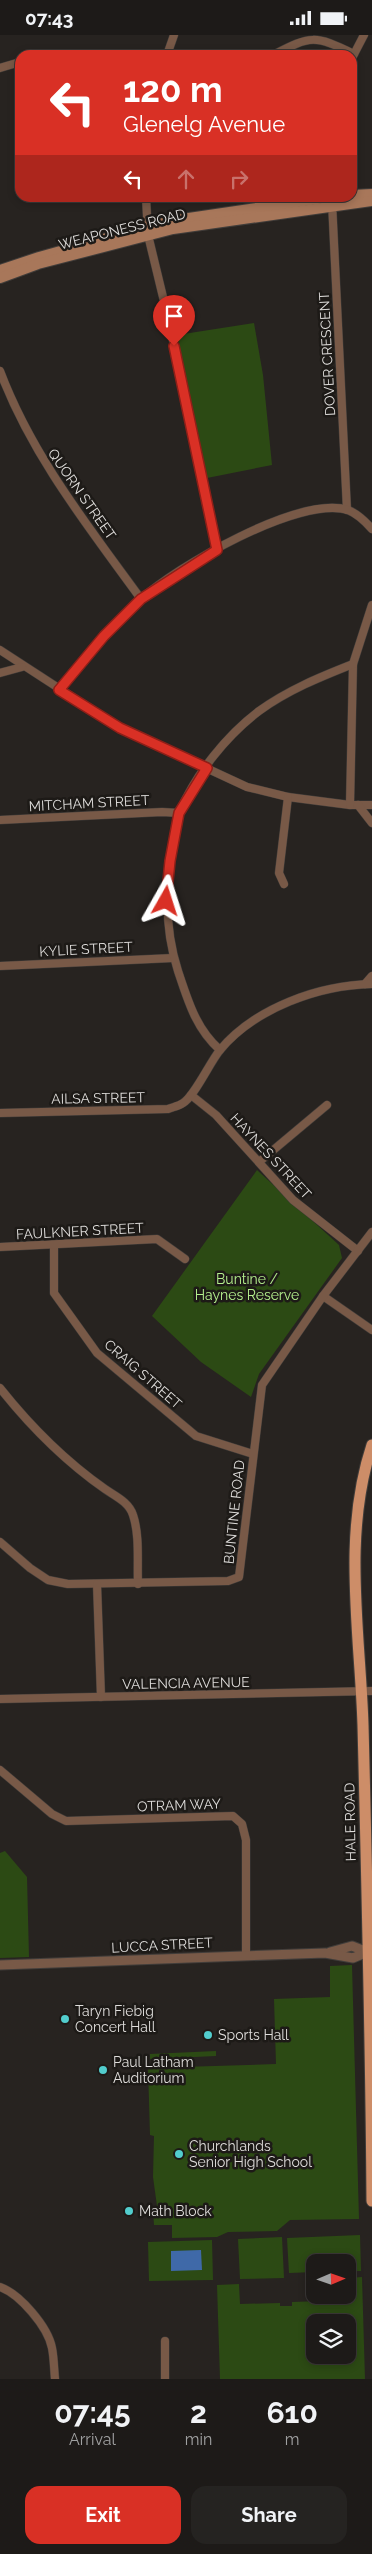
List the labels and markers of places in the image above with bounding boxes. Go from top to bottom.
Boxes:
pin [153,295,195,346]
place label: Taryn Fiebig Concert Hall [75,2003,156,2035]
marker: Taryn Fiebig Concert Hall [59,2013,71,2025]
place label: Sports Hall [218,2027,289,2043]
marker: Sports Hall [202,2029,214,2041]
place label: Paul Latham Auditorium [113,2054,194,2086]
marker: Paul Latham Auditorium [97,2064,109,2076]
place label: Churchlands Senior High School [189,2138,312,2170]
marker: Churchlands Senior High School [173,2148,185,2160]
place label: Math Block [139,2203,212,2219]
marker: Math Block [123,2205,135,2217]

